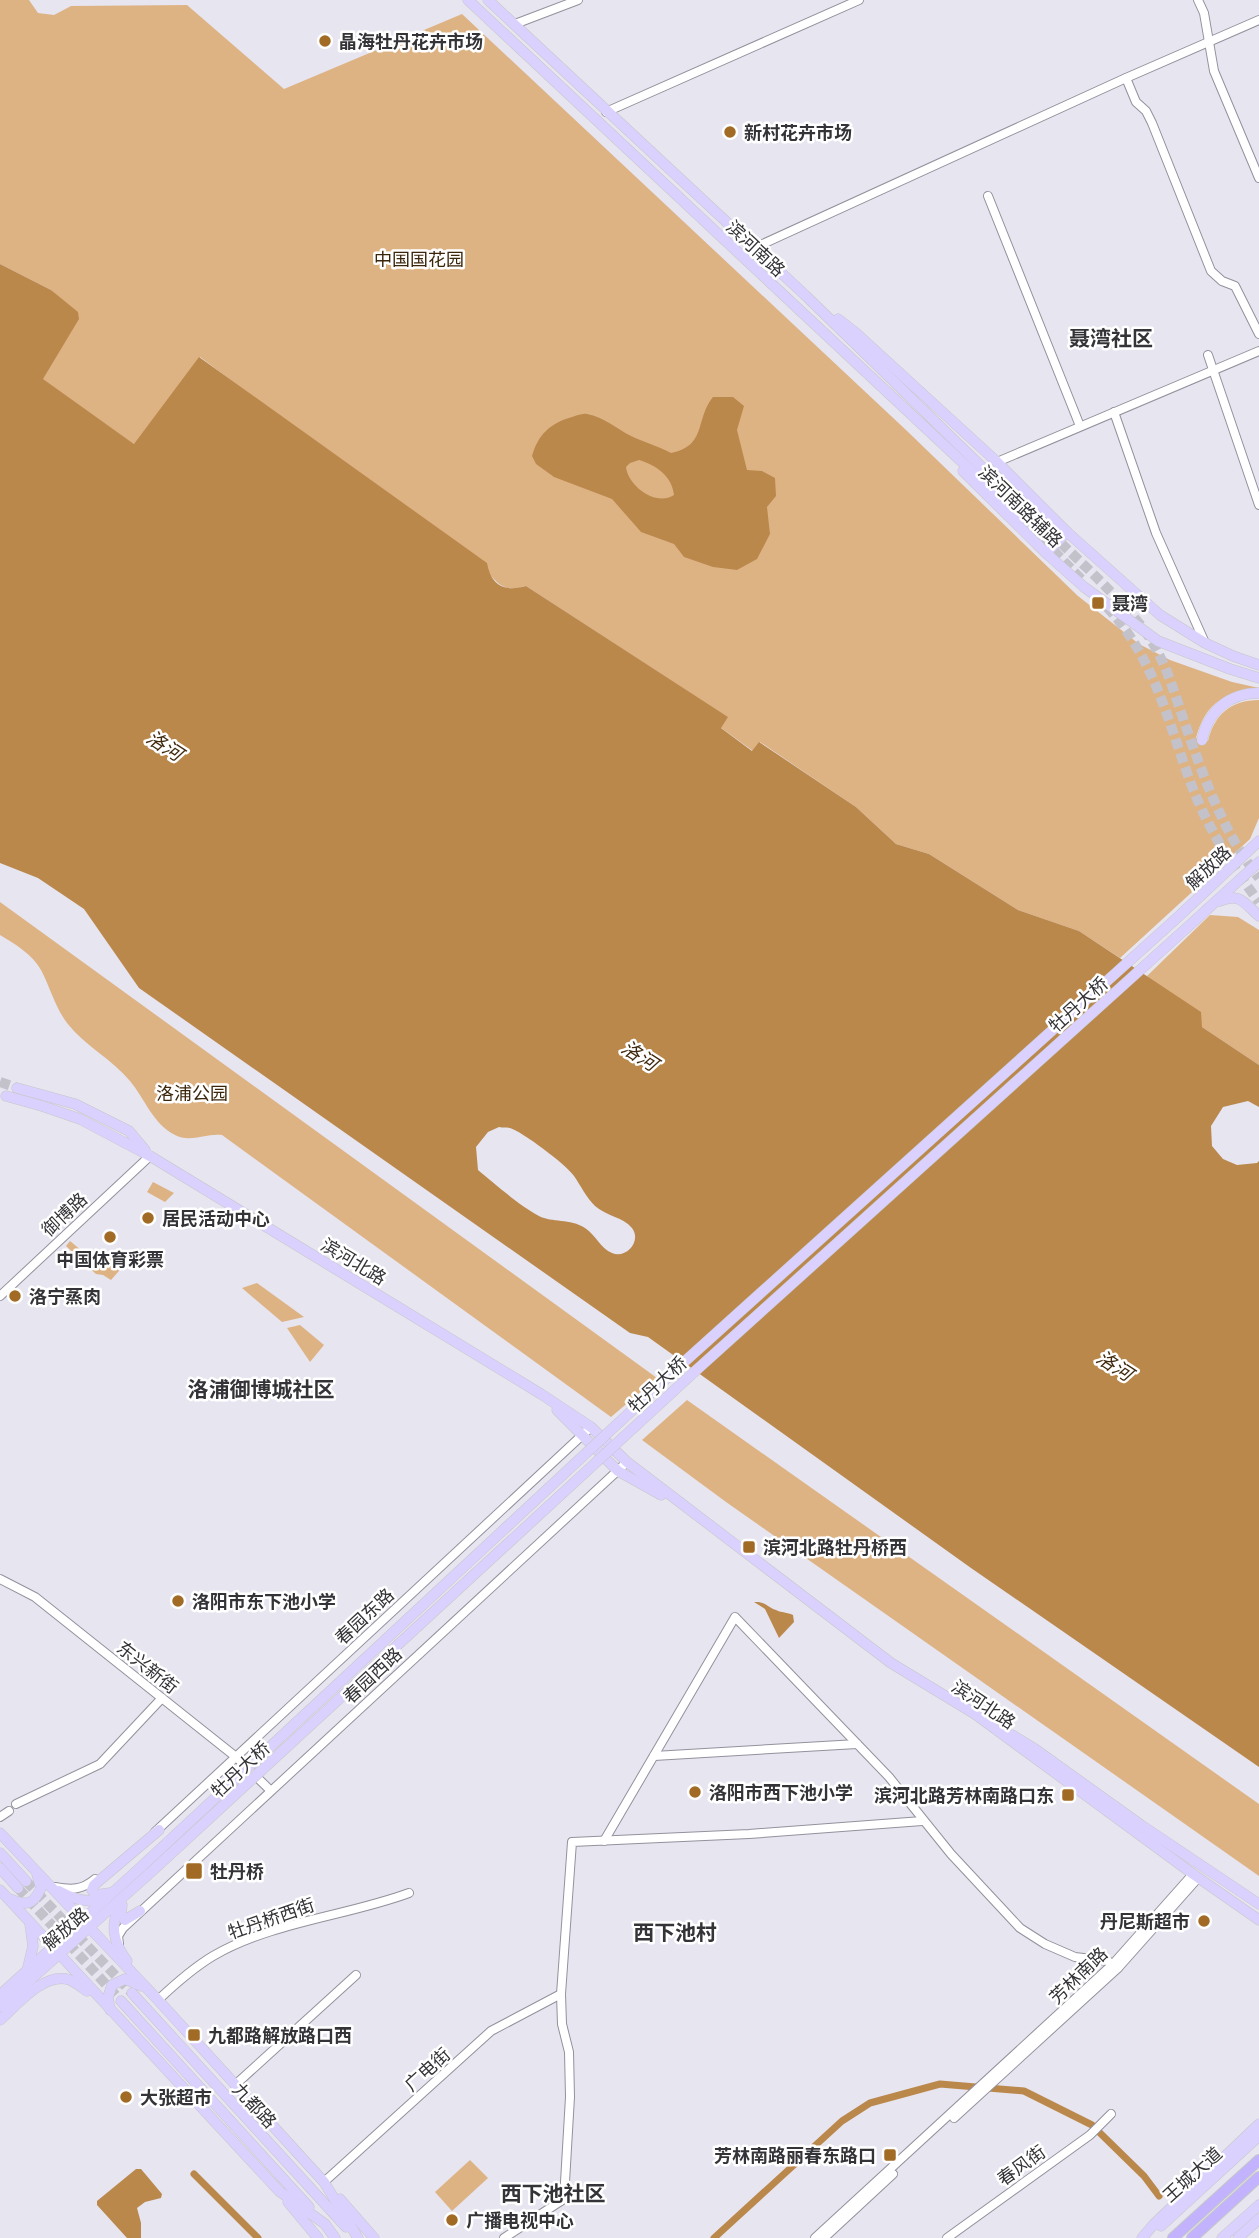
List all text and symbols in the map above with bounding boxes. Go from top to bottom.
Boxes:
place label: 晶海牡丹花卉市场 [339,30,483,52]
marker: 晶海牡丹花卉市场 [317,33,333,49]
place label: 新村花卉市场 [744,121,852,143]
marker: 新村花卉市场 [722,124,738,140]
street label: 滨河南路 [722,215,790,281]
park label: 中国国花园 [374,248,464,270]
district label: 聂湾社区 [1069,325,1153,350]
street label: 滨河南路辅路 [975,461,1067,551]
place label: 聂湾 [1112,592,1148,614]
marker: 聂湾 [1090,595,1106,611]
water label: 洛河 [143,725,191,767]
street label: 解放路 [1181,841,1235,893]
street label: 牡丹大桥 [1044,972,1112,1036]
water label: 洛河 [618,1035,666,1077]
park label: 洛浦公园 [156,1082,228,1104]
street label: 御博路 [37,1188,91,1240]
place label: 居民活动中心 [162,1207,270,1229]
marker: 居民活动中心 [140,1210,156,1226]
marker: 中国体育彩票 [102,1229,118,1245]
street label: 滨河北路 [317,1233,391,1289]
place label: 中国体育彩票 [56,1248,164,1270]
place label: 洛宁蒸肉 [29,1285,101,1307]
marker: 洛宁蒸肉 [7,1288,23,1304]
water label: 洛河 [1093,1345,1141,1387]
street label: 牡丹大桥 [623,1351,691,1417]
district label: 洛浦御博城社区 [188,1376,335,1401]
place label: 滨河北路牡丹桥西 [763,1536,907,1558]
marker: 滨河北路牡丹桥西 [741,1539,757,1555]
street label: 春园东路 [330,1583,398,1649]
place label: 洛阳市东下池小学 [192,1590,336,1612]
marker: 洛阳市东下池小学 [170,1593,186,1609]
street label: 东兴新街 [113,1636,183,1698]
street label: 春园西路 [338,1642,406,1708]
street label: 滨河北路 [948,1675,1020,1733]
street label: 牡丹大桥 [206,1736,274,1802]
place label: 洛阳市西下池小学 [709,1781,853,1803]
marker: 洛阳市西下池小学 [687,1784,703,1800]
place label: 滨河北路芳林南路口东 [874,1784,1054,1806]
marker: 滨河北路芳林南路口东 [1060,1787,1076,1803]
place label: 牡丹桥 [210,1860,264,1882]
marker: 牡丹桥 [184,1861,204,1881]
street label: 牡丹桥西街 [225,1893,317,1943]
street label: 解放路 [37,1902,93,1954]
place label: 丹尼斯超市 [1100,1910,1190,1932]
marker: 丹尼斯超市 [1196,1913,1212,1929]
district label: 西下池村 [633,1919,717,1944]
street label: 芳林南路 [1044,1942,1112,2008]
place label: 九都路解放路口西 [208,2024,352,2046]
marker: 九都路解放路口西 [186,2027,202,2043]
street label: 广电街 [400,2043,454,2095]
street label: 九都路 [229,2078,281,2132]
place label: 大张超市 [140,2086,212,2108]
marker: 大张超市 [118,2089,134,2105]
street label: 春风街 [993,2140,1049,2190]
street label: 王城大道 [1158,2142,1226,2206]
place label: 芳林南路丽春东路口 [714,2144,876,2166]
marker: 芳林南路丽春东路口 [882,2147,898,2163]
district label: 西下池社区 [501,2180,606,2205]
place label: 广播电视中心 [466,2209,574,2231]
marker: 广播电视中心 [444,2212,460,2228]

